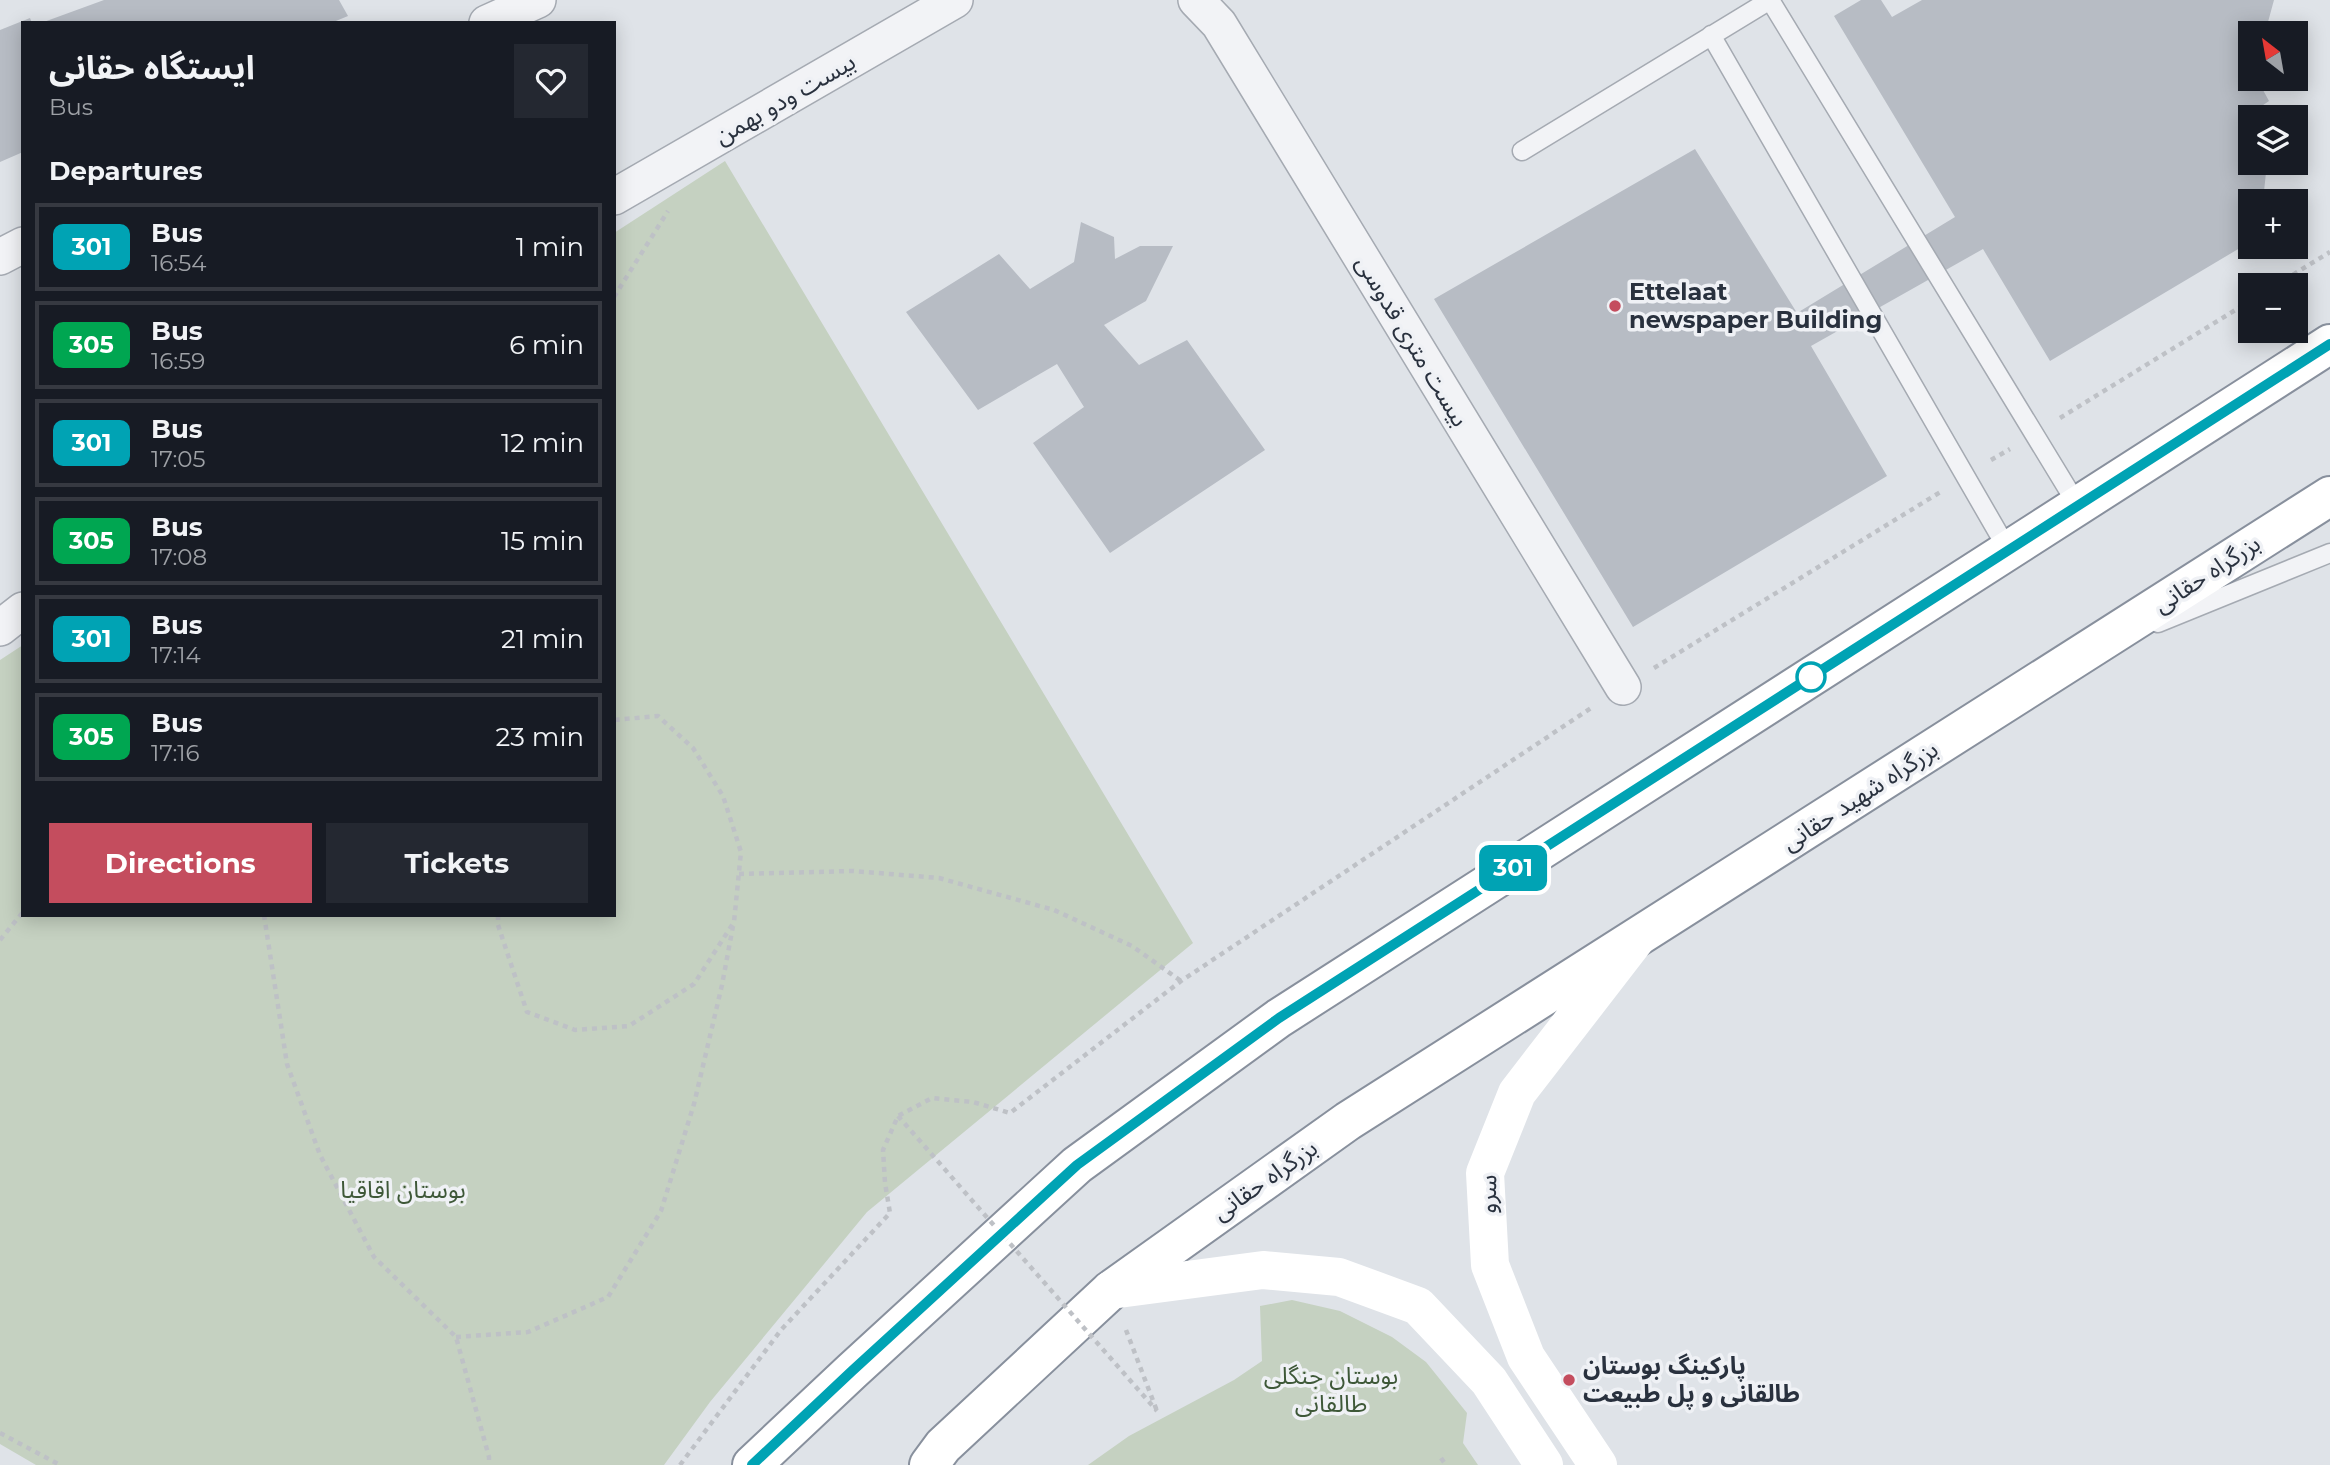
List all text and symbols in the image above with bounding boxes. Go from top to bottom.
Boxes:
north arrow [2238,21,2308,91]
map controls [2238,21,2308,343]
button: heart [514,44,588,118]
text: ایستگاه حقانی [49,47,255,87]
street label: بیست ودو بهمن [709,47,860,151]
text: Bus [49,93,93,121]
button: layers [2238,105,2308,175]
text: Departures [49,155,203,187]
button: + [2238,189,2308,259]
text: Bus [151,217,203,249]
text: 1 min [516,231,584,263]
text: 301 [72,232,111,261]
text: 16:54 [151,249,206,277]
street label: بیست متری قدوسی [1350,250,1475,432]
button: − [2238,273,2308,343]
place label: Ettelaat newspaper Building [1629,277,1882,334]
marker: Ettelaat newspaper Building [1607,298,1623,314]
text: Bus [151,315,203,347]
text: 6 min [509,329,584,361]
text: 305 [69,330,114,359]
text: 16:59 [151,347,205,375]
text: Bus [151,413,203,445]
text: 12 min [501,427,584,459]
text: 301 [72,428,111,457]
text: 17:05 [151,445,206,473]
text: Bus [151,511,203,543]
text: 15 min [501,525,584,557]
text: 305 [69,526,114,555]
street label: بزرگراه حقانی [2148,528,2266,619]
text: 17:08 [151,543,207,571]
text: Bus [151,609,203,641]
text: 21 min [501,623,584,655]
text: 301 [72,624,111,653]
text: 17:14 [151,641,201,669]
unlabelled marker [1796,662,1826,692]
text: Bus [151,707,203,739]
text: 23 min [496,721,584,753]
text: 305 [69,722,114,751]
street label: بزرگراه شهید حقانی [1776,734,1943,857]
text: 17:16 [151,739,200,767]
button: Directions [49,823,312,903]
button: Tickets [326,823,588,903]
line badge: 301 [1473,845,1553,891]
text: 301 [1493,853,1533,882]
street label: بزرگراه حقانی [1207,1133,1323,1226]
street label: سرو [1473,1174,1502,1214]
park label: بوستان اقاقیا [340,1175,466,1204]
place label: پارکینگ بوستان طالقانی و پل طبیعت [1583,1351,1800,1410]
park label: بوستان جنگلی طالقانی [1264,1361,1398,1418]
marker: پارکینگ بوستان طالقانی و پل طبیعت [1561,1372,1577,1388]

